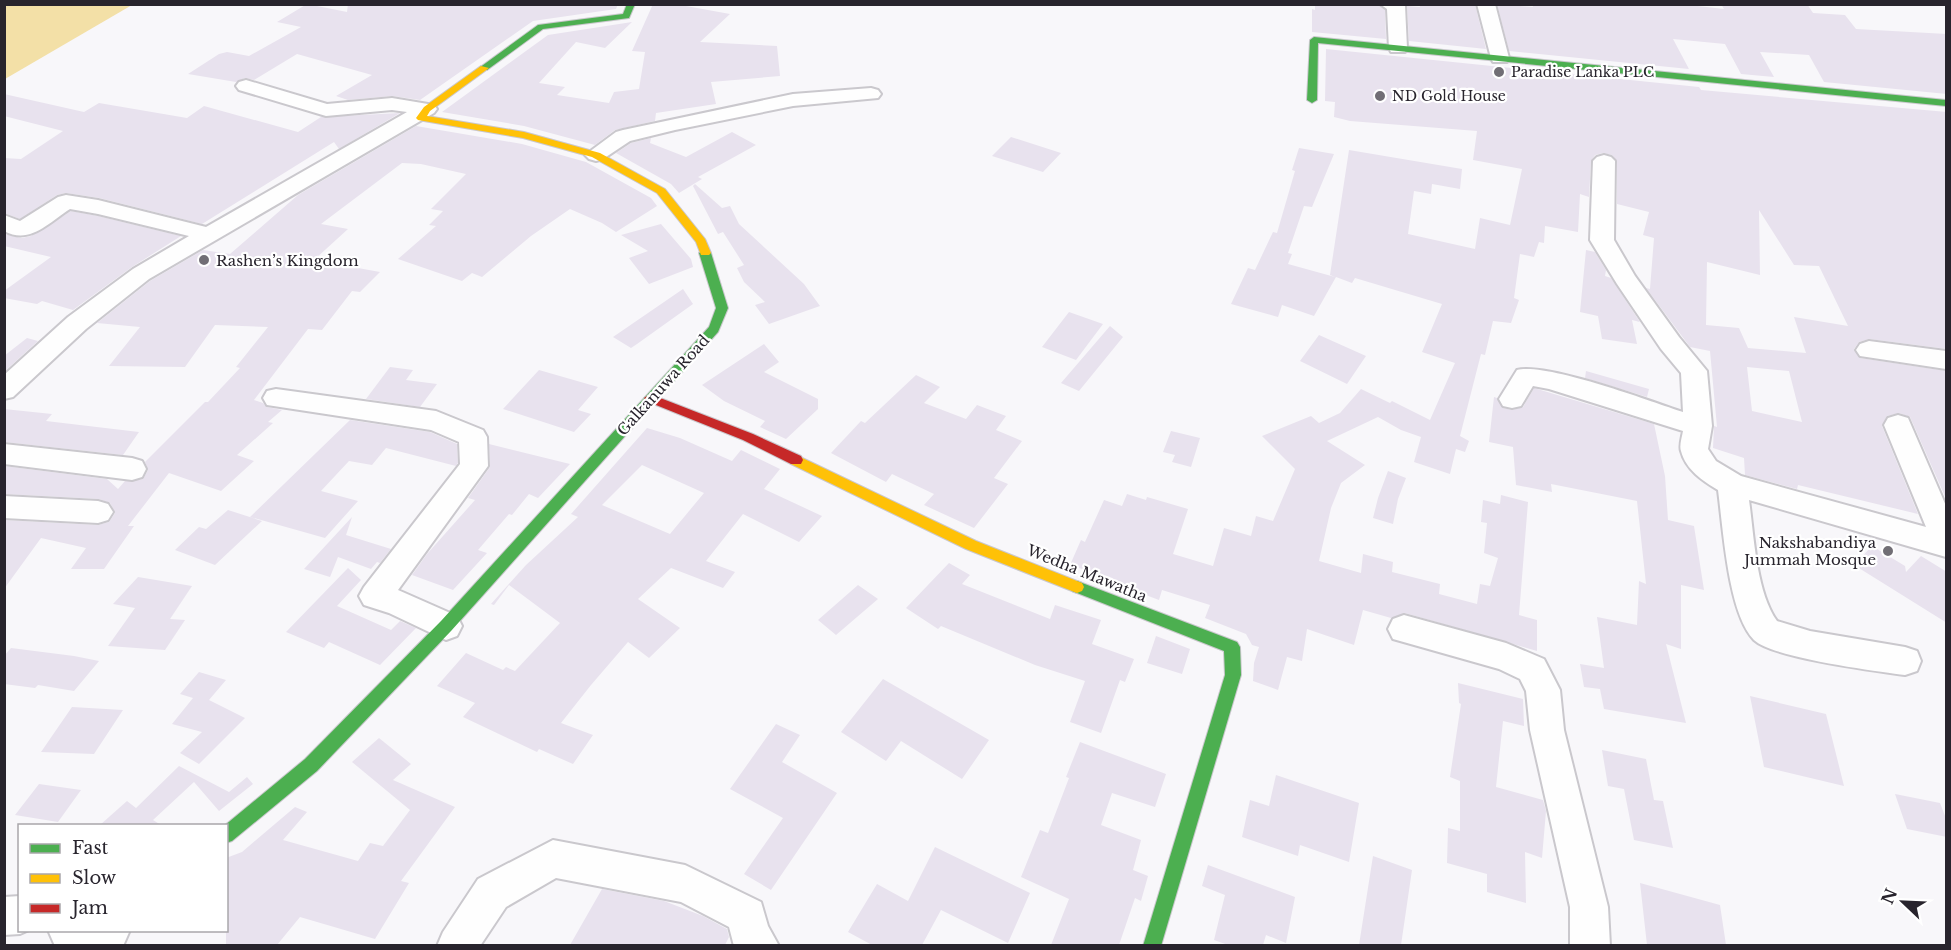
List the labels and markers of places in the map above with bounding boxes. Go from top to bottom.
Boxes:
place label: Paradise Lanka PLC [1511,63,1654,81]
marker: Paradise Lanka PLC [1492,65,1506,79]
place label: ND Gold House [1392,87,1506,105]
marker: ND Gold House [1373,89,1387,103]
place label: Rashen’s Kingdom [216,251,359,270]
marker: Rashen’s Kingdom [197,253,211,267]
place label: Nakshabandiya Jummah Mosque [1742,533,1877,569]
marker: Nakshabandiya Jummah Mosque [1881,544,1895,558]

